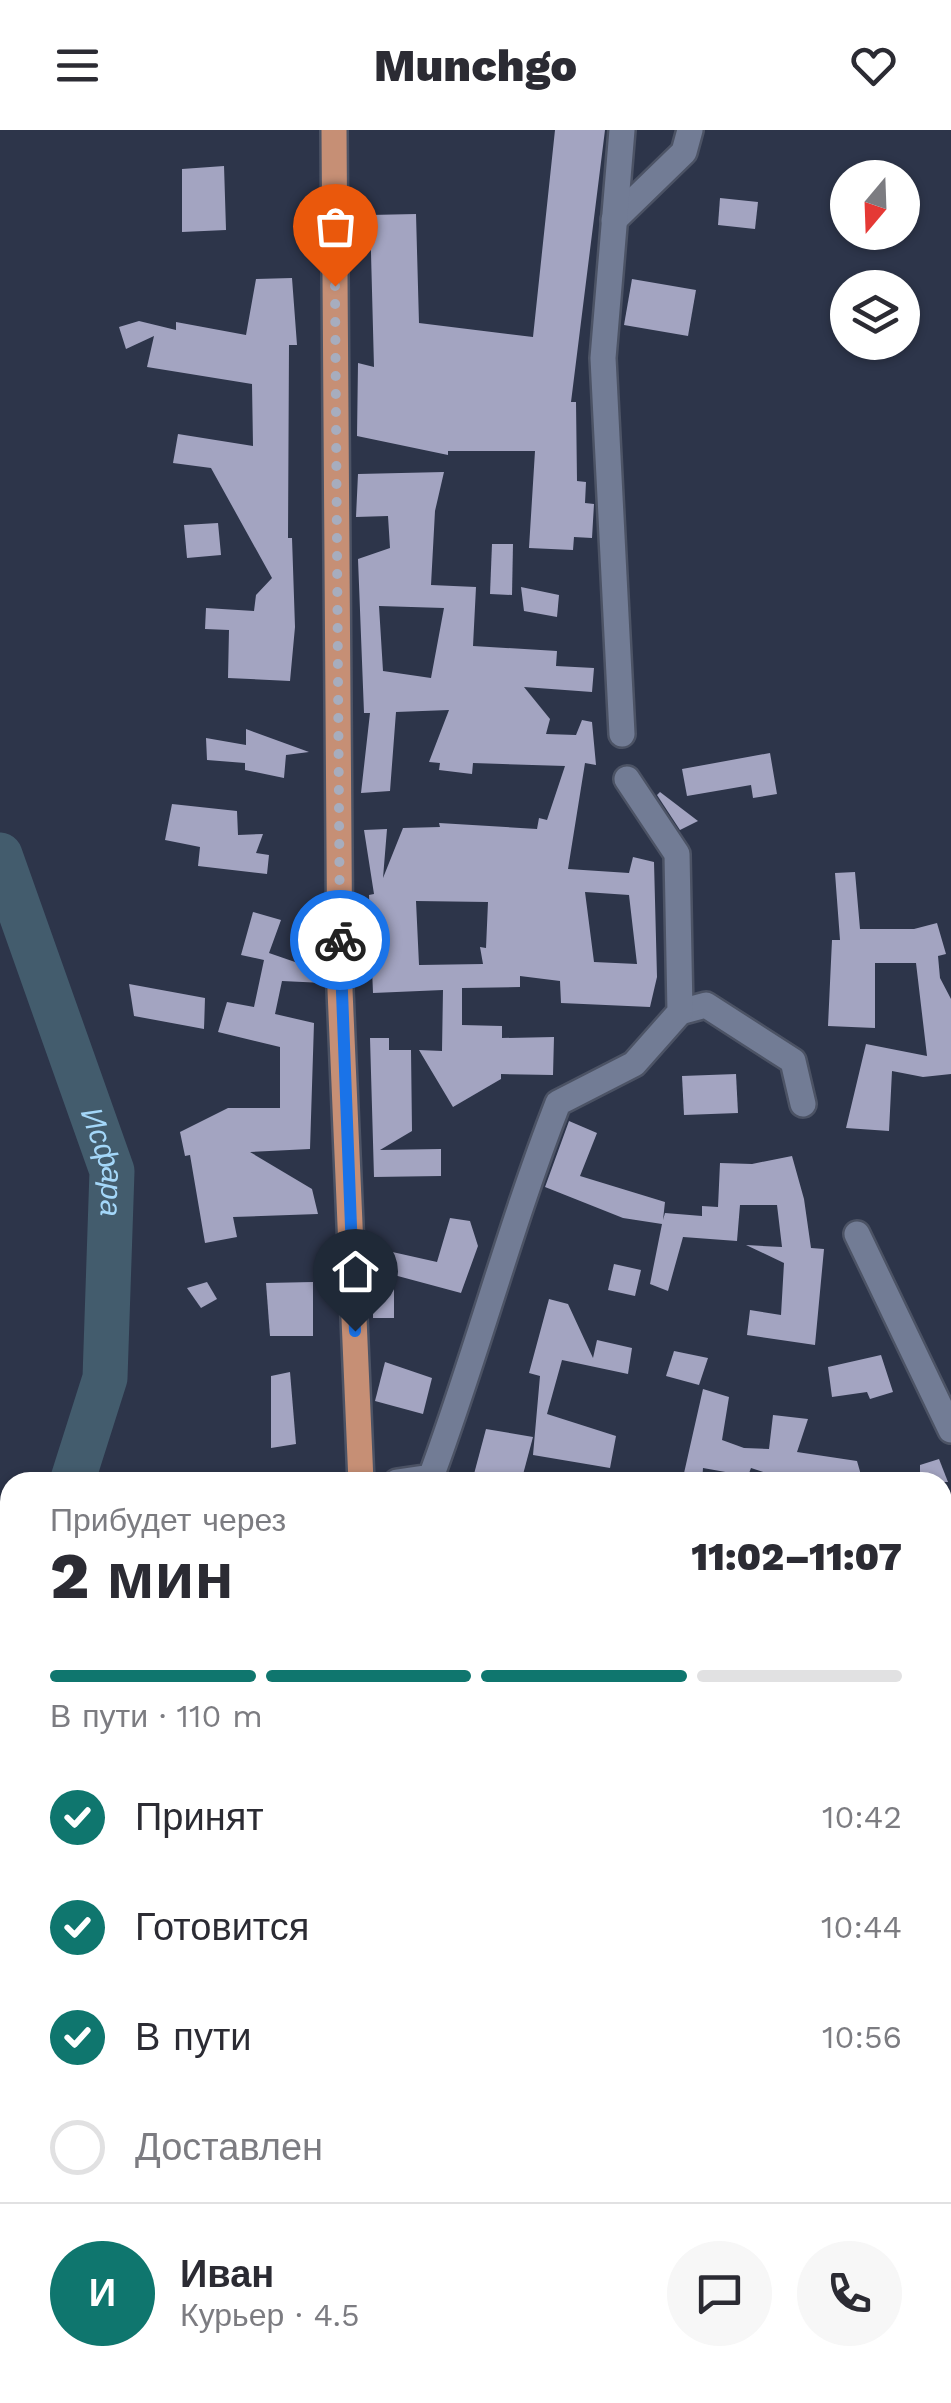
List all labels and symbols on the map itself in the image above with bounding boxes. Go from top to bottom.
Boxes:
north arrow [830,160,920,250]
pin [293,184,378,287]
courier [290,890,390,990]
water label: Исфара [74,1103,130,1217]
pin [313,1229,398,1332]

